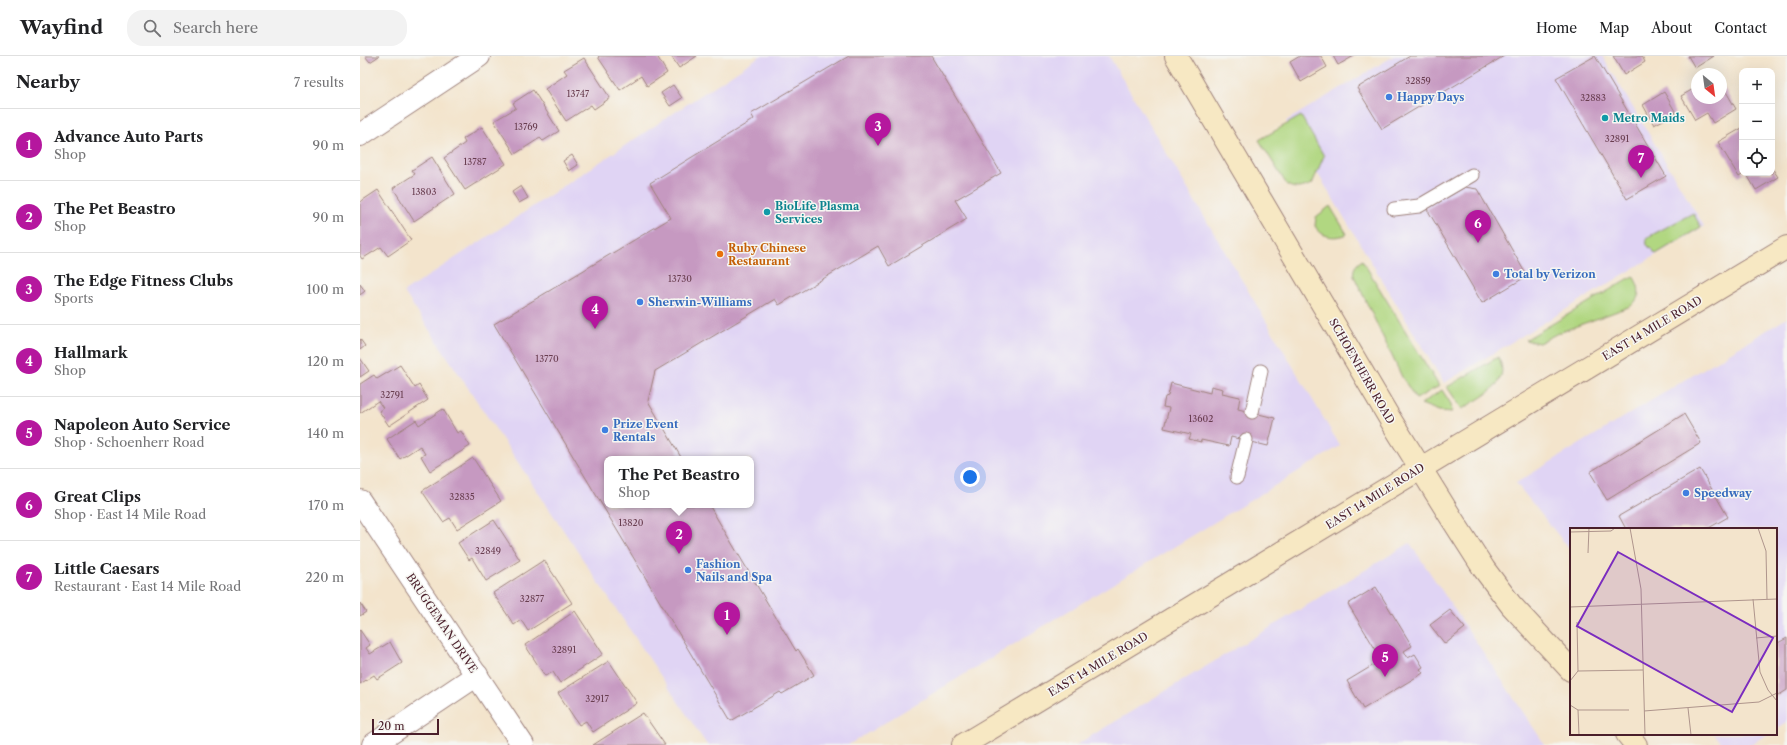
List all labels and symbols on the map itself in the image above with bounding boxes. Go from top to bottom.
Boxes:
north arrow [1691,68,1727,104]
house number: 32859 [1405,75,1431,86]
house number: 13747 [567,88,590,99]
place label: Happy Days [1397,90,1464,104]
marker: Happy Days [1384,92,1394,102]
house number: 32883 [1580,92,1606,103]
place label: Metro Maids [1613,111,1685,125]
pin: 3 [865,113,891,146]
marker: Metro Maids [1600,113,1610,123]
house number: 13769 [514,121,538,132]
house number: 32891 [1605,133,1629,144]
pin: 7 [1628,145,1654,178]
house number: 13787 [464,156,487,167]
house number: 13803 [412,186,436,197]
place label: BioLife Plasma Services [775,199,860,226]
marker: BioLife Plasma Services [762,207,772,217]
pin: 6 [1465,210,1491,243]
place label: Ruby Chinese Restaurant [728,241,806,268]
marker: Ruby Chinese Restaurant [715,249,725,259]
place label: Total by Verizon [1504,267,1596,281]
marker: Total by Verizon [1491,269,1501,279]
house number: 13730 [668,273,692,284]
street label: EAST 14 MILE ROAD [1600,293,1704,363]
place label: Sherwin-Williams [648,295,752,309]
pin: 4 [582,296,608,329]
marker: Sherwin-Williams [635,297,645,307]
street label: SCHOENHERR ROAD [1326,316,1398,426]
house number: 13770 [535,353,559,364]
house number: 32791 [380,389,404,400]
house number: 13602 [1189,413,1213,424]
place label: Prize Event Rentals [613,417,679,444]
marker: Prize Event Rentals [600,425,610,435]
street label: EAST 14 MILE ROAD [1323,460,1427,532]
your location [960,467,980,487]
place label: Speedway [1694,486,1752,500]
marker: Speedway [1681,488,1691,498]
house number: 32835 [449,491,475,502]
house number: 13820 [619,517,644,528]
pin: 2 [666,521,692,554]
inset map [1570,528,1777,735]
house number: 32849 [475,545,501,556]
place label: Fashion Nails and Spa [696,557,773,584]
marker: Fashion Nails and Spa [683,565,693,575]
street label: BRUGGEMAN DRIVE [403,571,481,676]
house number: 32877 [520,593,545,604]
pin: 1 [714,602,740,635]
street label: EAST 14 MILE ROAD [1046,629,1150,699]
house number: 32891 [552,644,576,655]
pin: 5 [1372,644,1398,677]
house number: 32917 [585,693,609,704]
scale bar [372,717,439,736]

